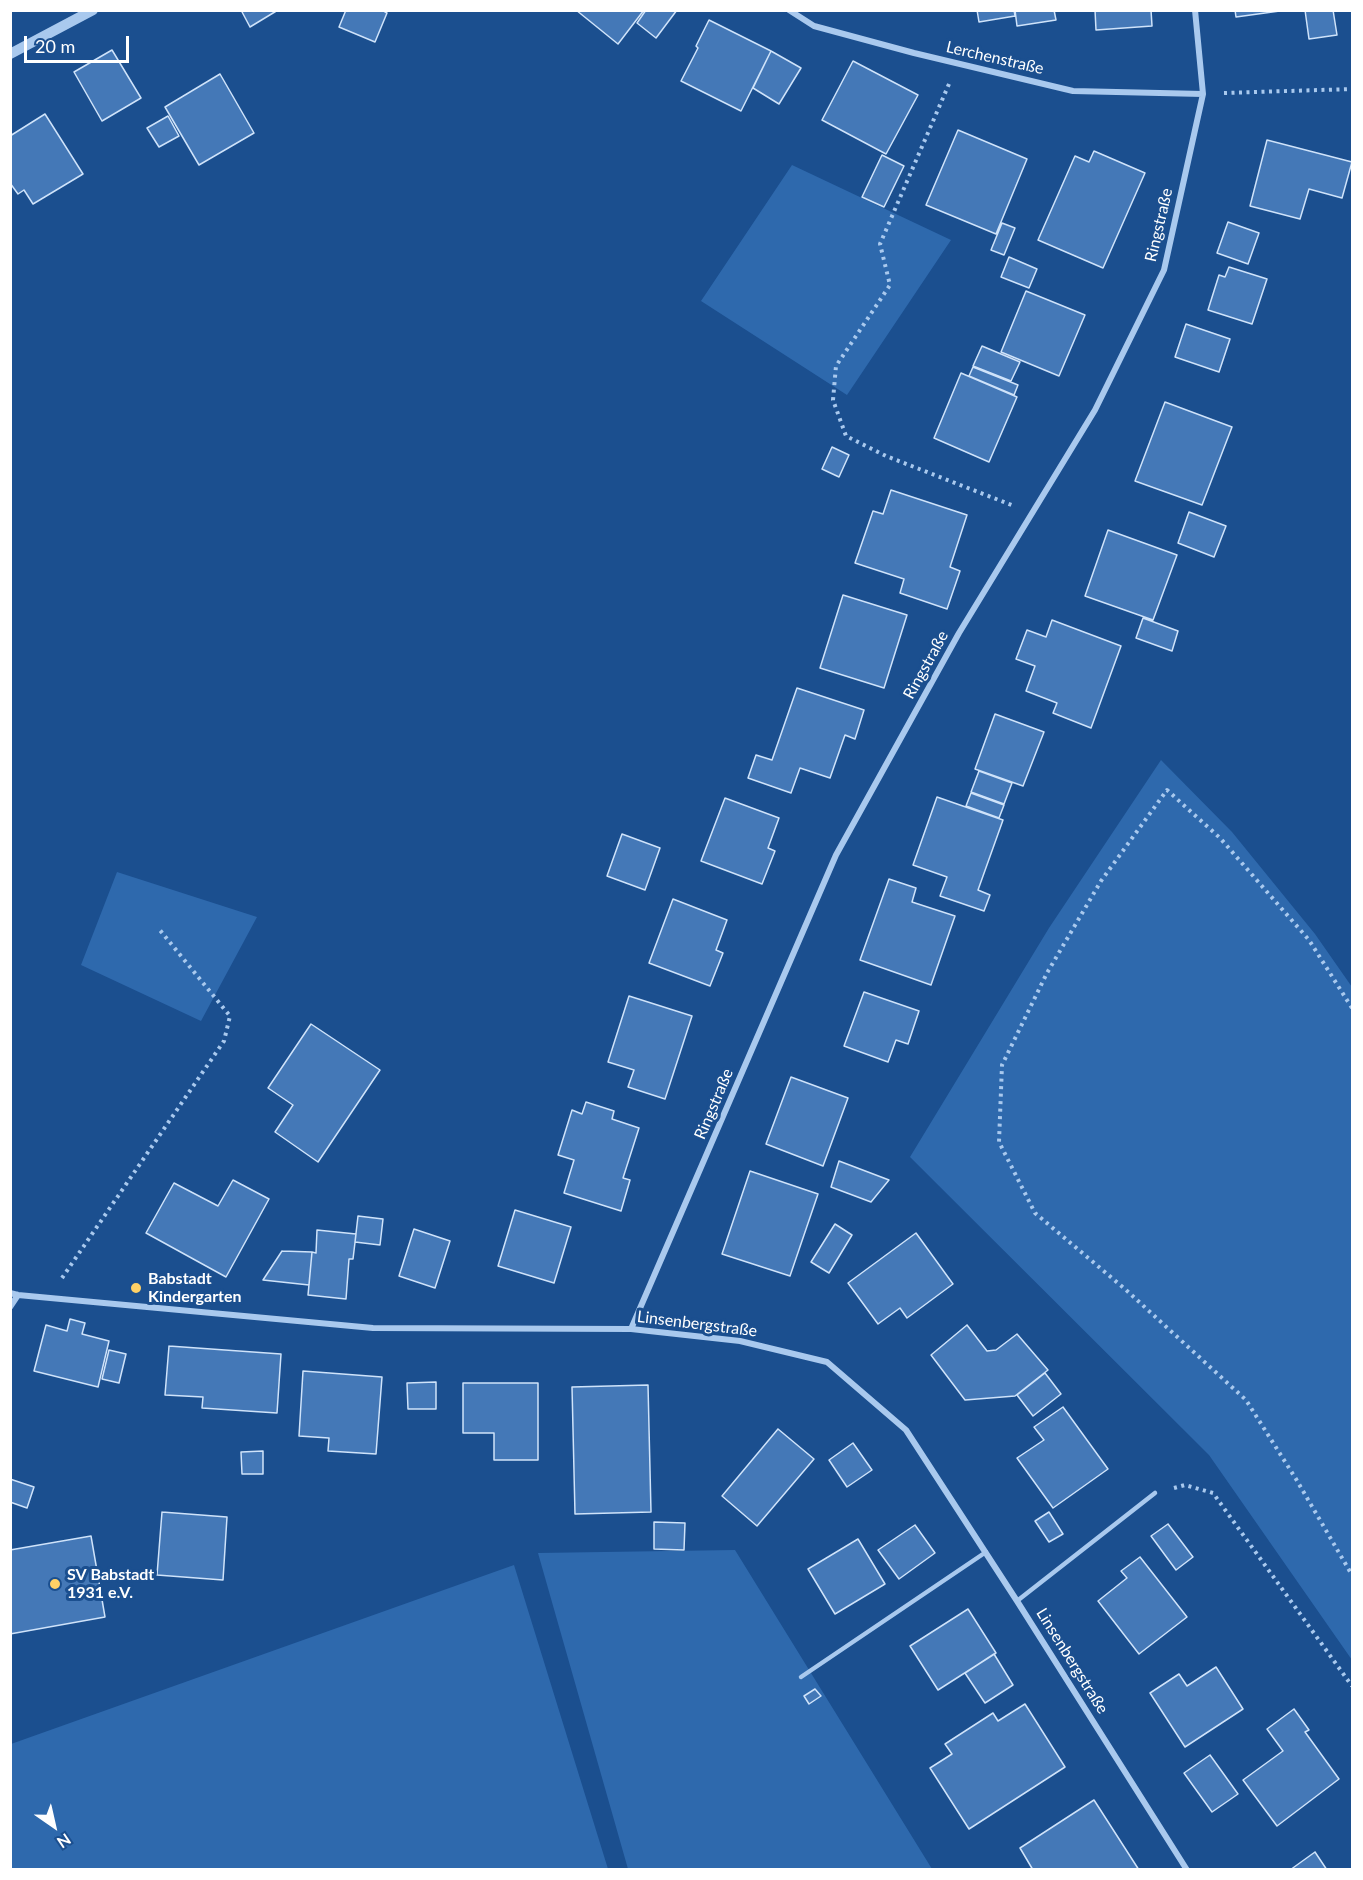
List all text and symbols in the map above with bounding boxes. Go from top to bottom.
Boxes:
scale bar [27,24,132,62]
text: 20 m [35,35,75,57]
street label: Lerchenstraße [944,37,1046,79]
street label: Ringstraße [1141,186,1177,264]
street label: Ringstraße [899,628,953,702]
street label: Ringstraße [691,1066,737,1142]
place label: Babstadt Kindergarten [148,1269,242,1307]
marker: Babstadt Kindergarten [129,1281,143,1295]
street label: Linsenbergstraße [636,1307,758,1341]
place label: SV Babstadt 1931 e.V. [67,1565,154,1603]
marker: SV Babstadt 1931 e.V. [48,1577,62,1591]
street label: Linsenbergstraße [1032,1605,1112,1717]
north arrow [24,1796,84,1856]
text: N [54,1830,75,1853]

